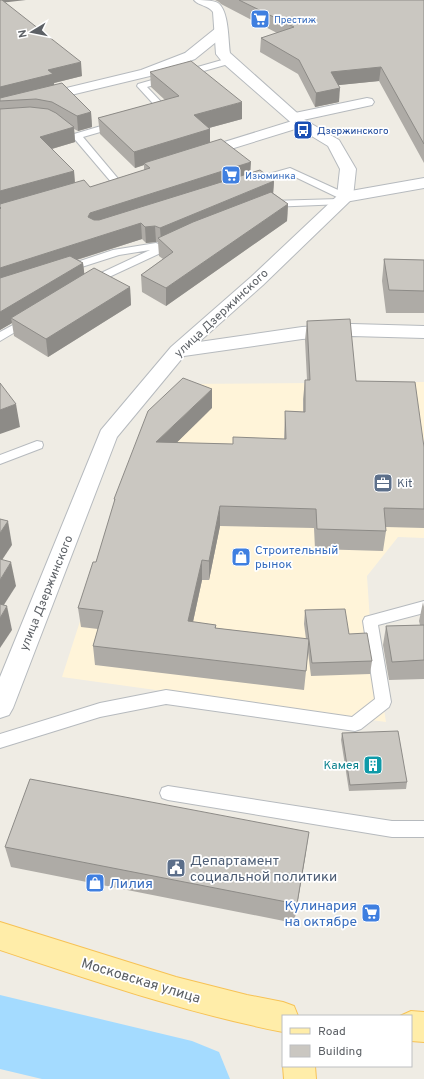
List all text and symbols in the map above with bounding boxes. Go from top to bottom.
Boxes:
supermarket icon: Престиж [249,8,271,30]
north arrow [12,12,52,52]
place label: Престиж [274,14,317,27]
text: N [16,28,31,39]
bus stop icon: Дзержинского [292,119,314,141]
place label: Дзержинского [317,125,389,138]
supermarket icon: Изюминка [220,164,242,186]
place label: Изюминка [245,170,295,183]
street label: улица Дзержинского [171,266,272,362]
office icon: Kit [372,472,394,494]
place label: Kit [397,476,413,492]
street label: улица Дзержинского [16,533,78,654]
place label: Строительный рынок [255,543,338,573]
shop icon: Строительный рынок [230,546,252,568]
building icon: Камея [362,754,384,776]
place label: Камея [323,758,359,774]
place label: Департамент социальной политики [190,853,337,886]
public building icon: Департамент социальной политики [165,857,187,879]
shop icon: Лилия [84,872,106,894]
place label: Лилия [109,876,153,893]
place label: Кулинария на октябре [284,898,357,931]
supermarket icon: Кулинария на октябре [360,902,382,924]
street label: Московская улица [79,955,202,1008]
legend [282,1015,412,1067]
text: Road [318,1024,346,1040]
text: Building [318,1044,362,1060]

